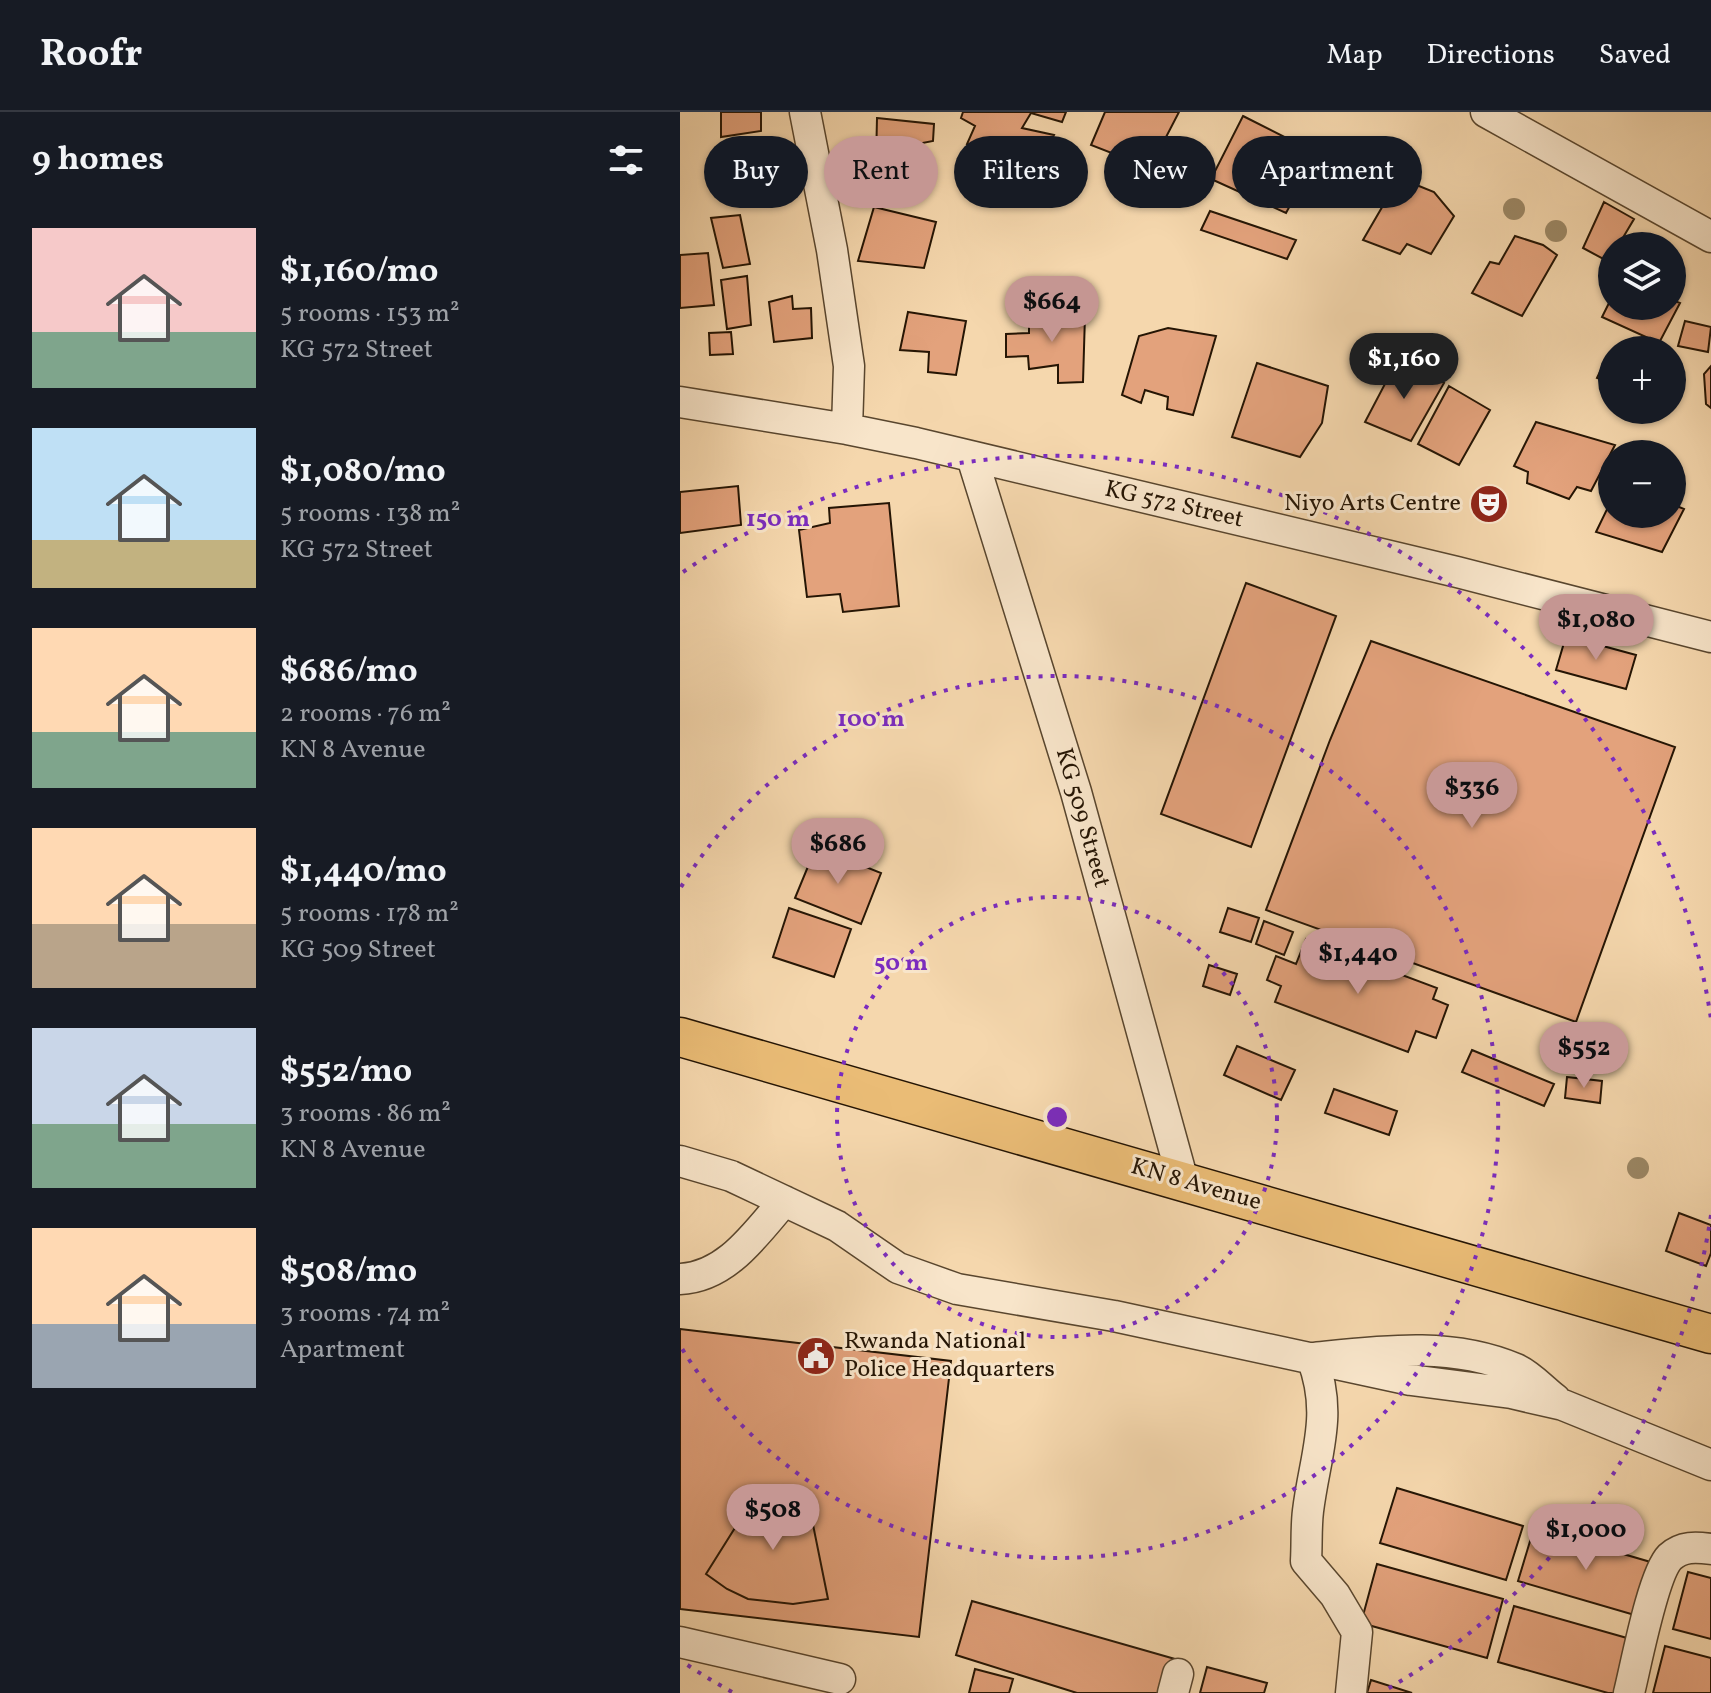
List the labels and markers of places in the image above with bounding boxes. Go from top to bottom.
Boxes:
pin: $664 [1005,276,1099,344]
pin: $1,160 [1339,333,1469,401]
theatre icon: Niyo Arts Centre [1468,483,1510,525]
place label: Niyo Arts Centre [1284,487,1461,521]
pin: $1,080 [1531,594,1661,662]
pin: $336 [1425,762,1519,830]
pin: $686 [791,818,885,886]
pin: $1,440 [1293,928,1423,996]
pin: $552 [1537,1022,1631,1090]
centre of rings [1043,1103,1071,1131]
place label: Rwanda National Police Headquarters [844,1325,1055,1387]
public building icon: Rwanda National Police Headquarters [795,1335,837,1377]
pin: $508 [726,1484,820,1552]
pin: $1,000 [1521,1504,1651,1572]

